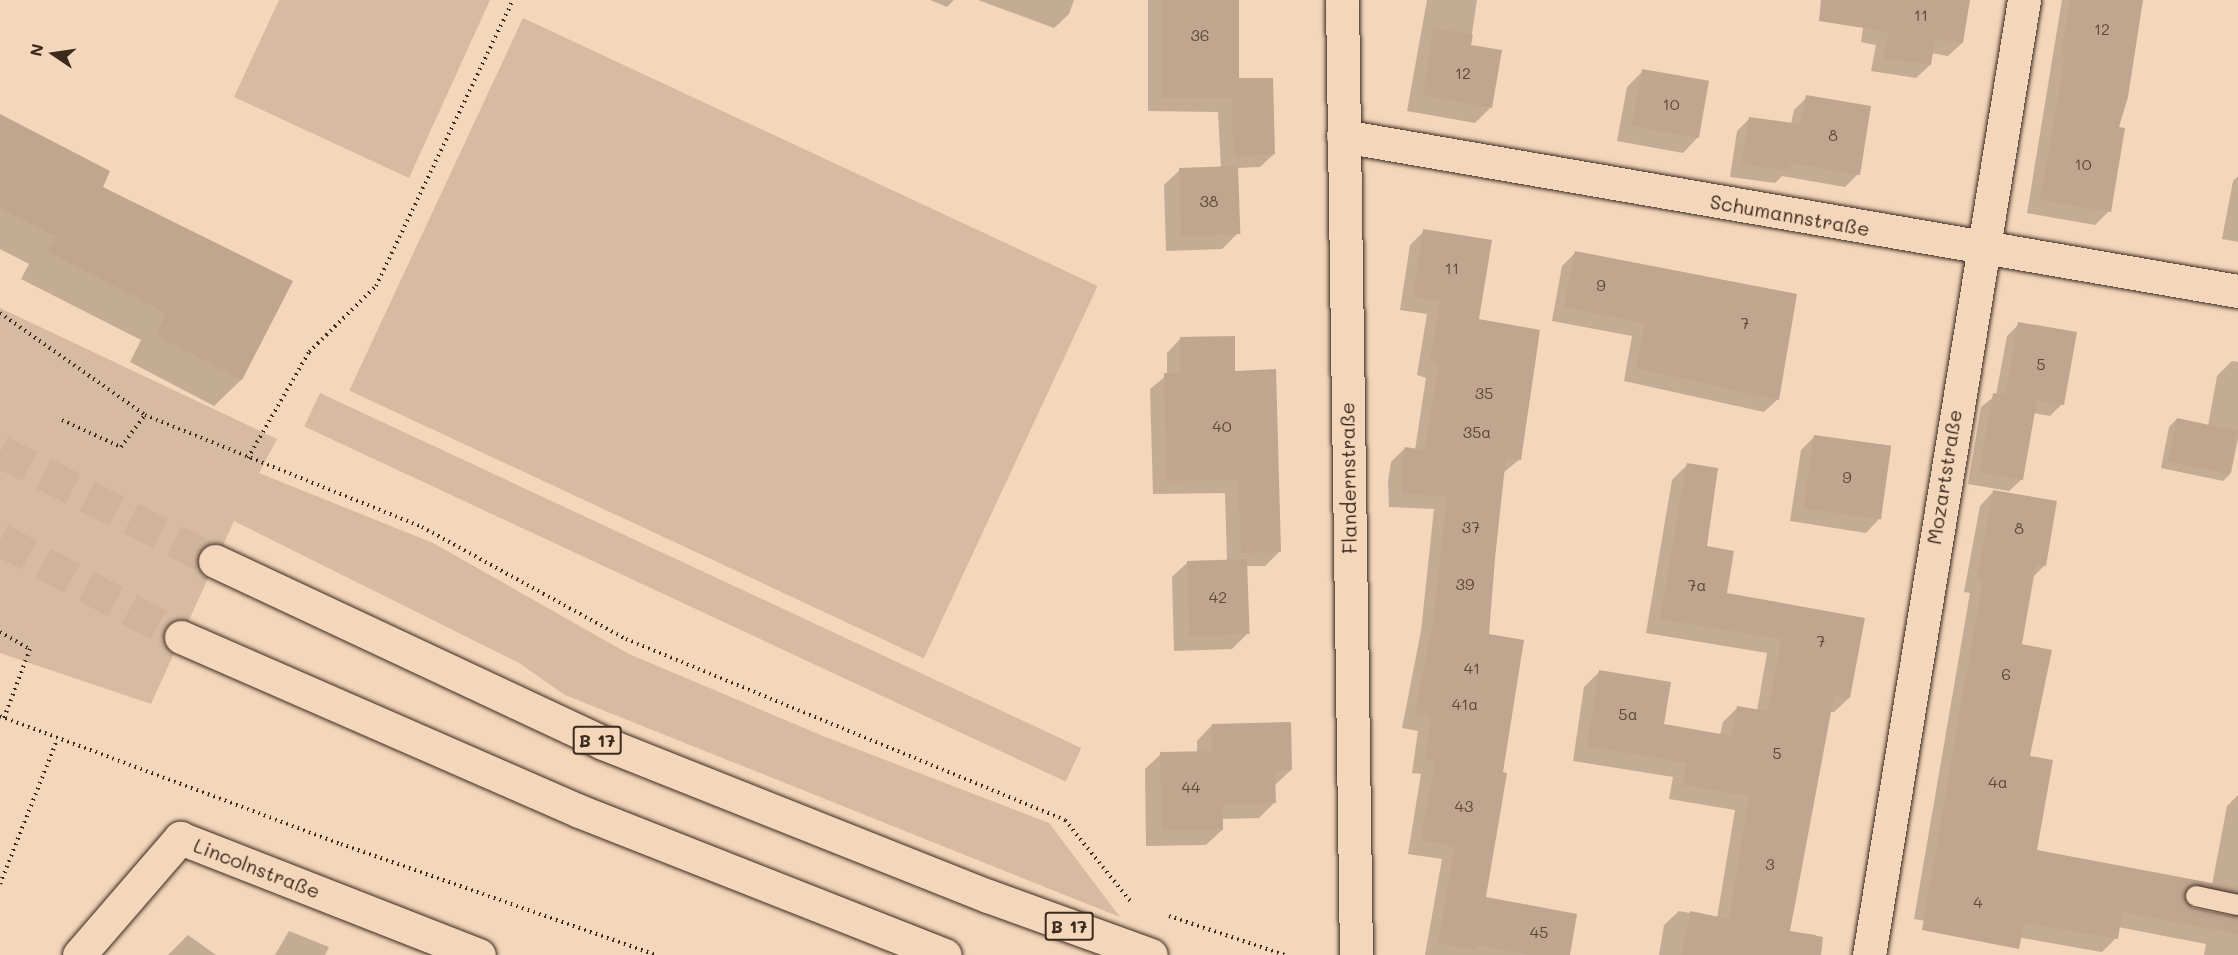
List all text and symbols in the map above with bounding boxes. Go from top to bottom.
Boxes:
house number: 11 [1914,5,1928,25]
house number: 12 [2094,19,2110,39]
north arrow [24,24,84,84]
house number: 36 [1190,25,1210,45]
text: N [24,42,48,58]
house number: 12 [1455,63,1471,83]
house number: 10 [1662,94,1680,114]
house number: 8 [1828,125,1838,145]
house number: 10 [2074,154,2092,174]
street label: Schumannstraße [1708,189,1872,241]
house number: 38 [1199,191,1219,211]
house number: 11 [1445,258,1459,278]
house number: 9 [1596,275,1606,295]
house number: 7 [1741,313,1749,333]
house number: 5 [2036,354,2046,374]
house number: 35 [1475,383,1493,403]
street label: Flandernstraße [1335,402,1361,554]
street label: Mozartstraße [1921,408,1967,546]
house number: 40 [1212,416,1232,436]
house number: 35a [1463,422,1491,442]
house number: 9 [1842,467,1852,487]
house number: 37 [1462,517,1480,537]
house number: 8 [2014,518,2024,538]
house number: 39 [1456,574,1474,594]
house number: 7a [1688,575,1706,595]
house number: 42 [1209,587,1227,607]
house number: 7 [1817,631,1825,651]
house number: 41 [1464,658,1480,678]
house number: 6 [2001,664,2011,684]
house number: 41a [1452,694,1478,714]
house number: 5a [1618,704,1638,724]
road number: B 17 [572,725,622,755]
house number: 5 [1772,743,1782,763]
house number: 4a [1988,772,2008,792]
house number: 44 [1182,777,1200,797]
house number: 43 [1455,796,1473,816]
street label: Lincolnstraße [190,833,324,903]
house number: 3 [1765,854,1775,874]
house number: 4 [1973,892,1983,912]
road number: B 17 [1044,911,1094,941]
house number: 45 [1530,922,1548,942]

